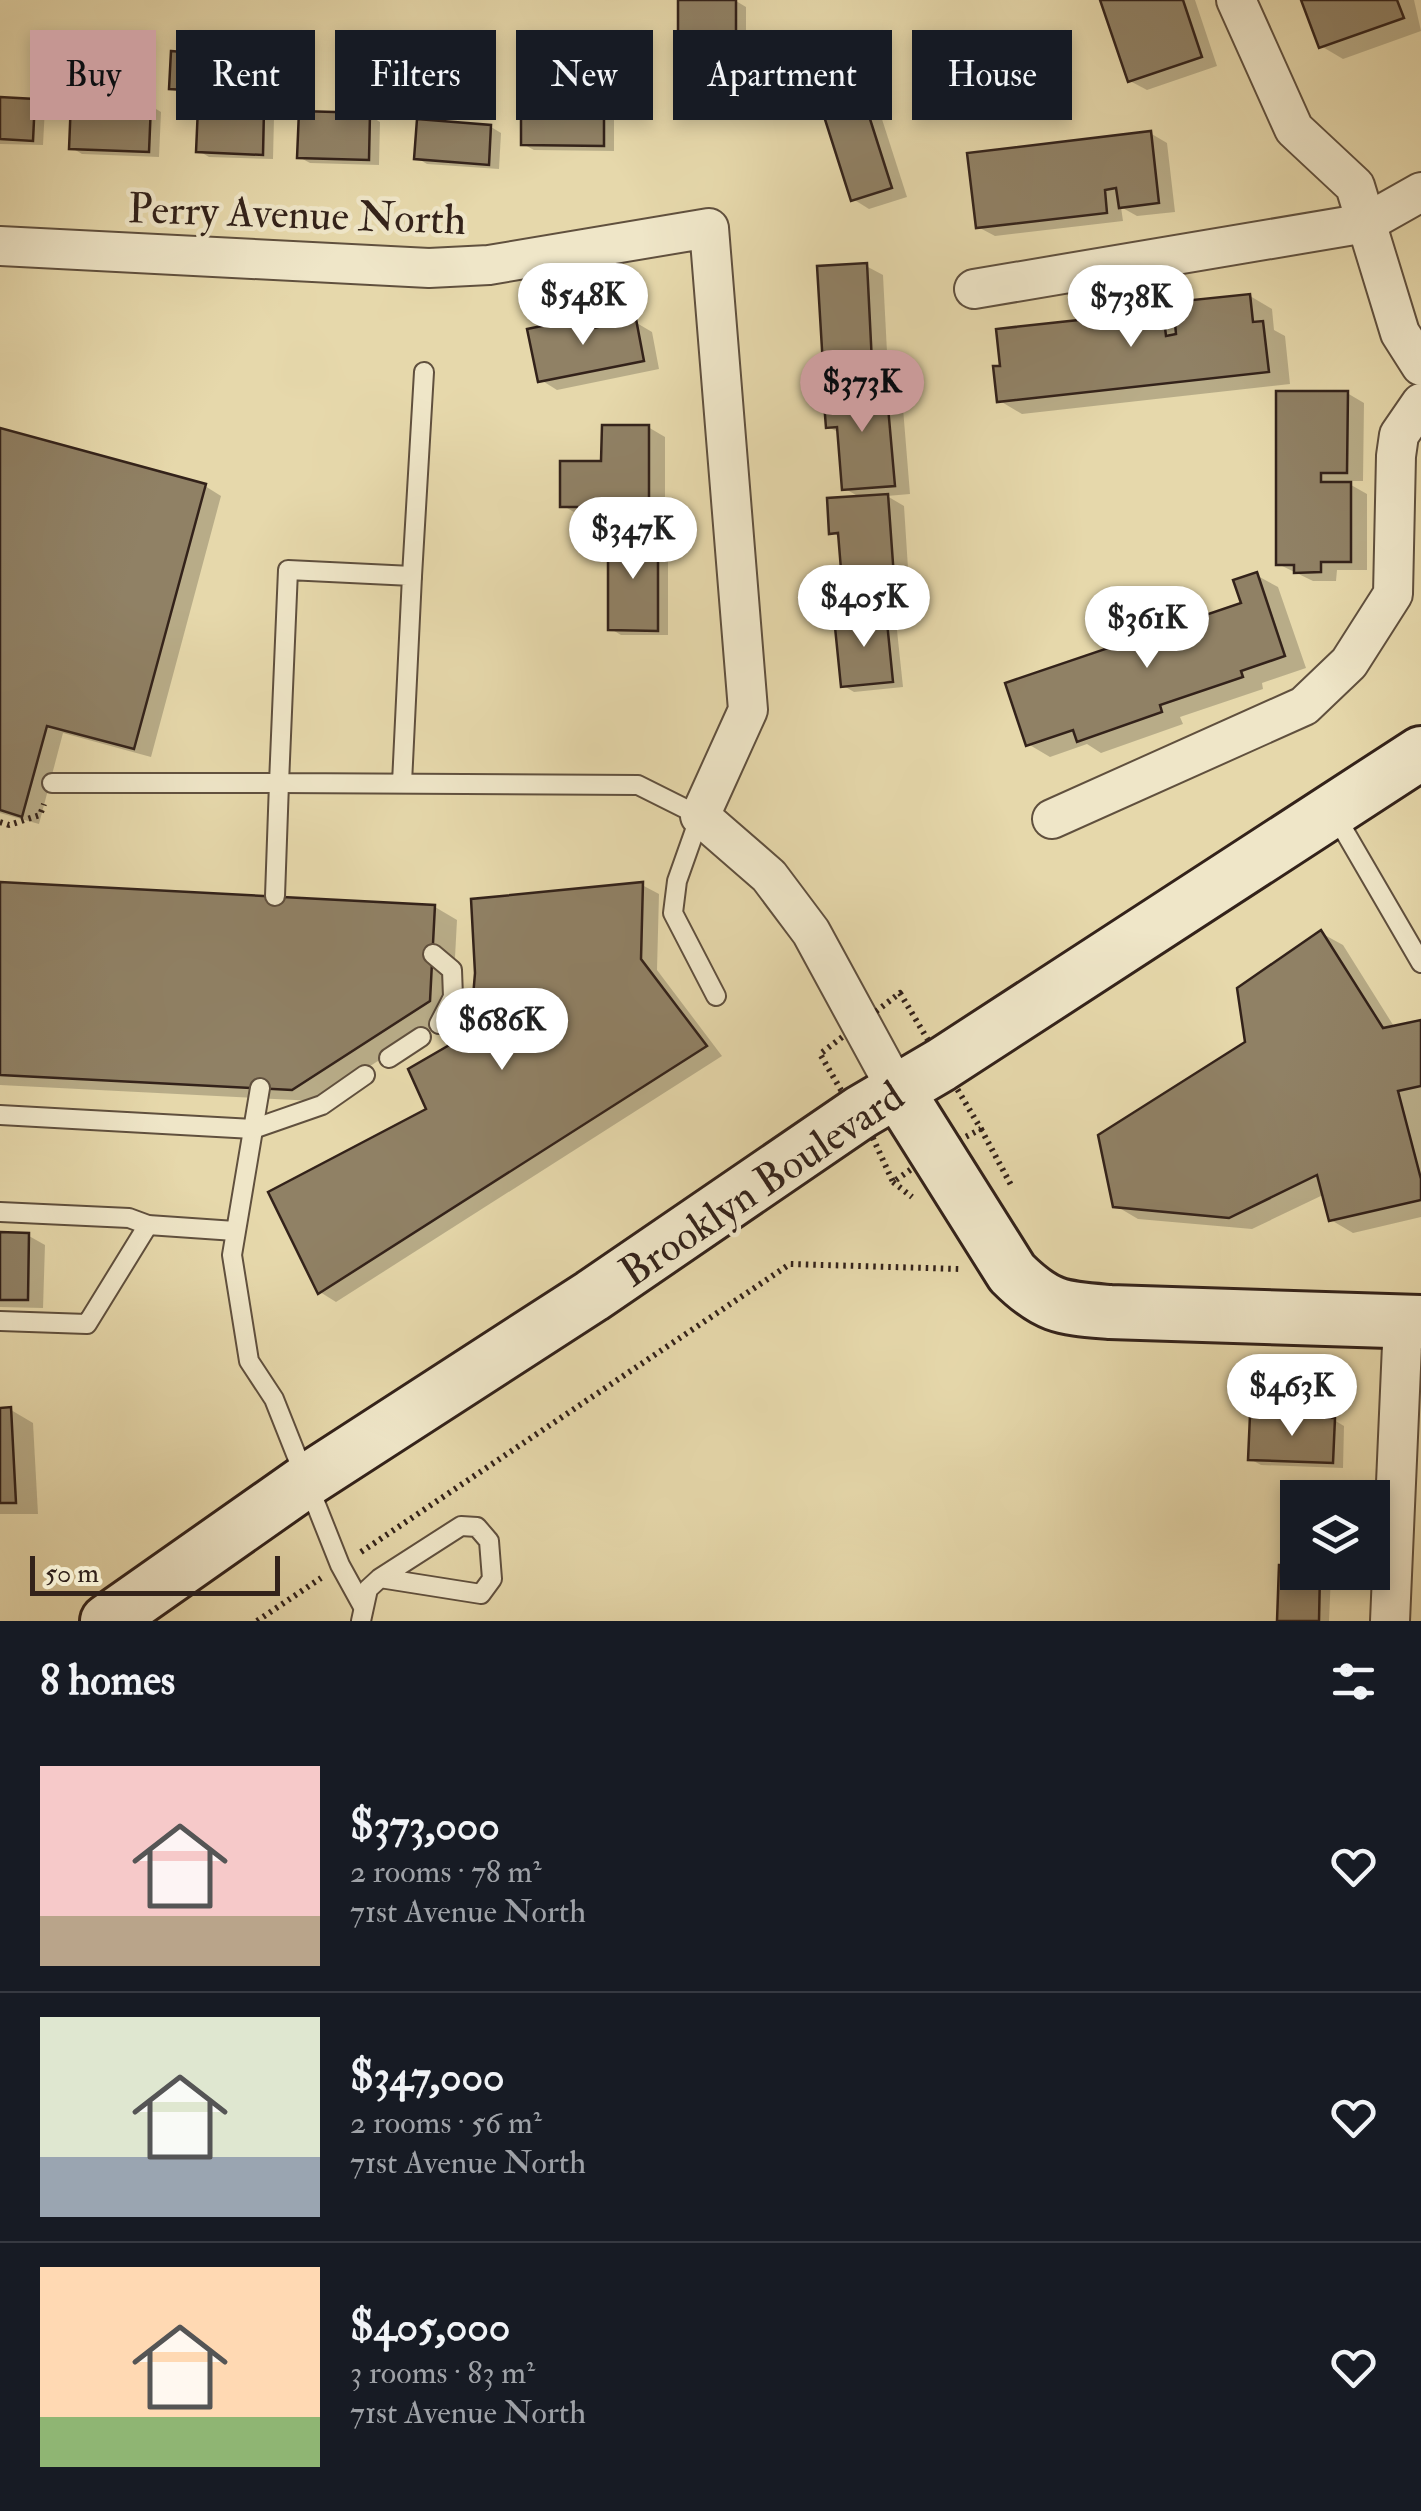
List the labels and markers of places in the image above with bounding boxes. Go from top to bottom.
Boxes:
pin: $548K [513,263,653,348]
pin: $738K [1061,265,1201,350]
pin: $373K [792,350,932,435]
pin: $347K [563,497,703,582]
pin: $405K [794,565,934,650]
pin: $361K [1077,586,1217,671]
pin: $686K [432,988,572,1073]
pin: $463K [1222,1354,1362,1439]

